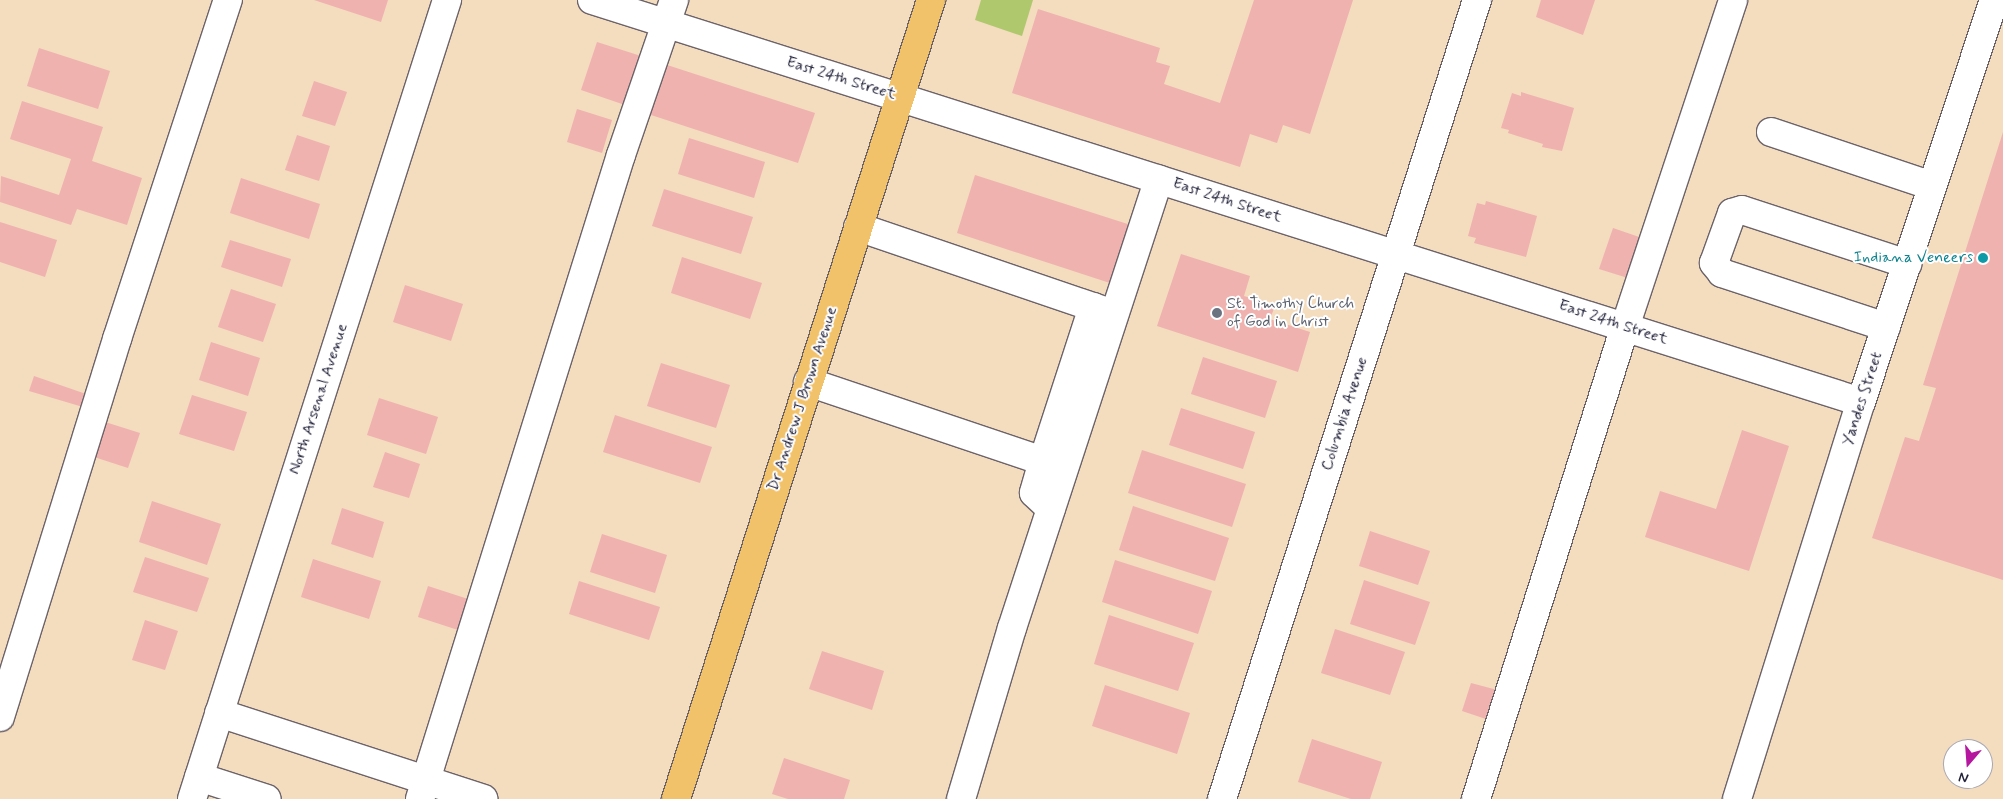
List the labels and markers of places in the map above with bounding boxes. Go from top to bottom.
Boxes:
place label: Indiana Veneers [1855,248,1973,268]
marker: Indiana Veneers [1977,252,1989,264]
place label: St. Timothy Church of God in Christ [1227,294,1358,332]
marker: St. Timothy Church of God in Christ [1211,307,1223,319]

